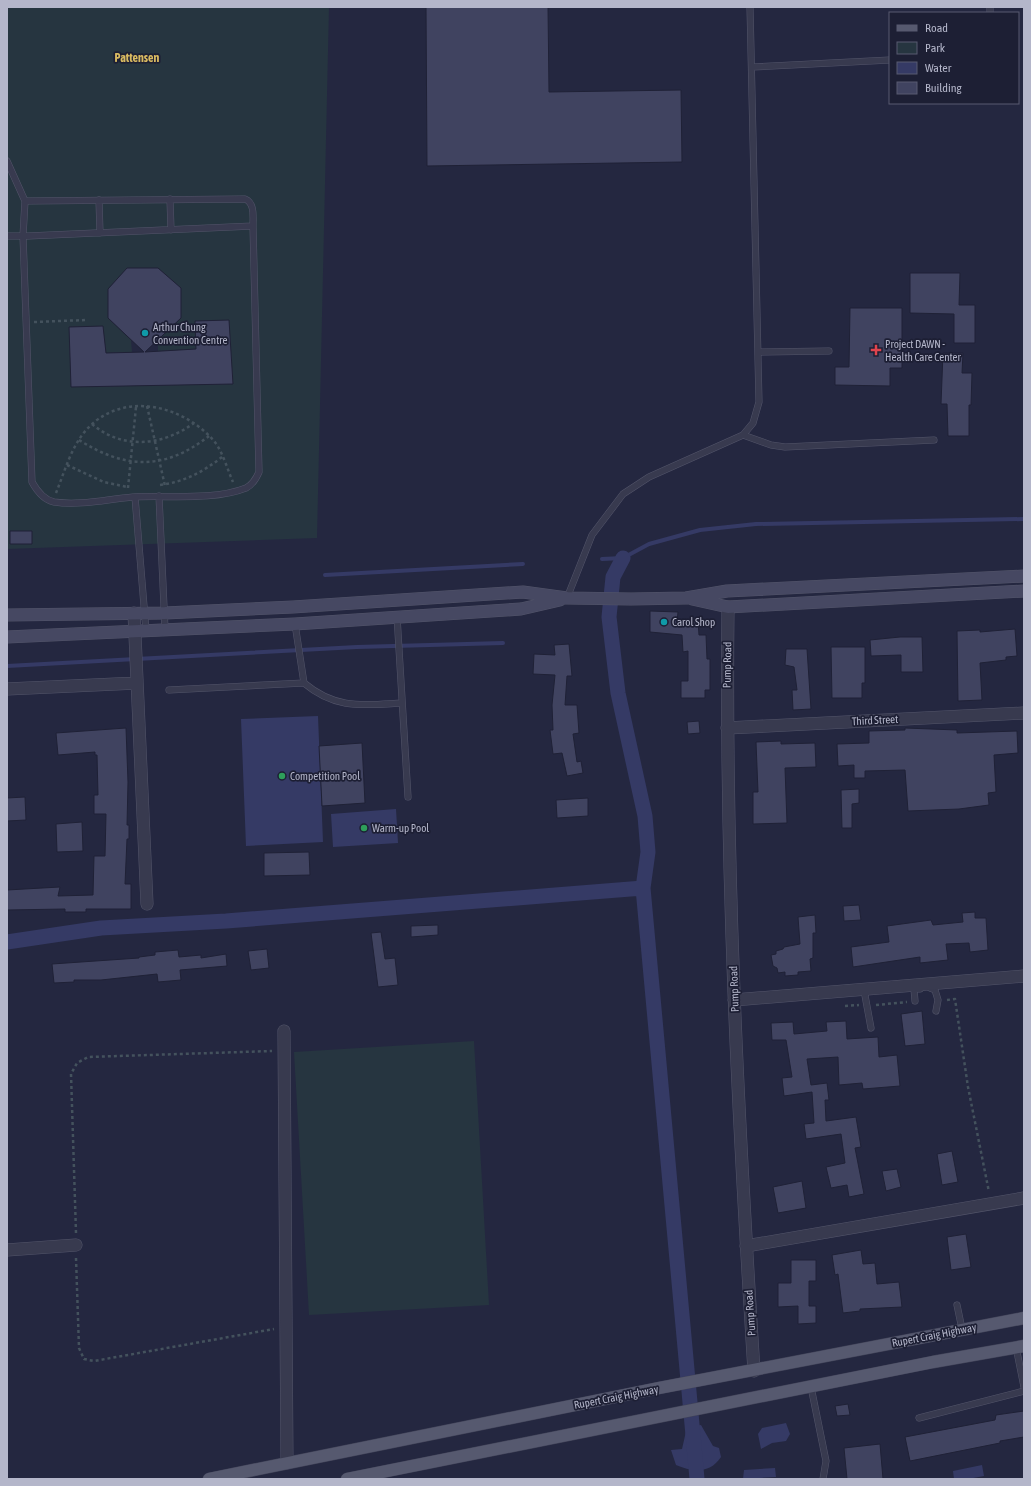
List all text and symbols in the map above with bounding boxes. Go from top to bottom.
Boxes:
legend [889,12,1019,104]
text: Road [925,21,948,35]
text: Park [925,41,946,55]
district label: Pattensen [115,51,160,65]
text: Water [925,61,952,75]
text: Building [925,81,963,95]
place label: Arthur Chung Convention Centre [153,321,228,346]
marker: Arthur Chung Convention Centre [140,328,150,338]
place label: Project DAWN - Health Care Center [885,338,962,363]
marker: Project DAWN - Health Care Center [870,344,882,356]
place label: Carol Shop [672,616,715,628]
marker: Carol Shop [659,617,669,627]
street label: Pump Road [721,642,733,688]
street label: Third Street [851,713,899,727]
place label: Competition Pool [290,770,360,782]
marker: Competition Pool [277,771,287,781]
place label: Warm-up Pool [372,822,429,834]
marker: Warm-up Pool [359,823,369,833]
street label: Pump Road [727,966,741,1012]
street label: Pump Road [742,1289,758,1337]
street label: Rupert Craig Highway [891,1321,978,1349]
street label: Rupert Craig Highway [573,1383,660,1411]

